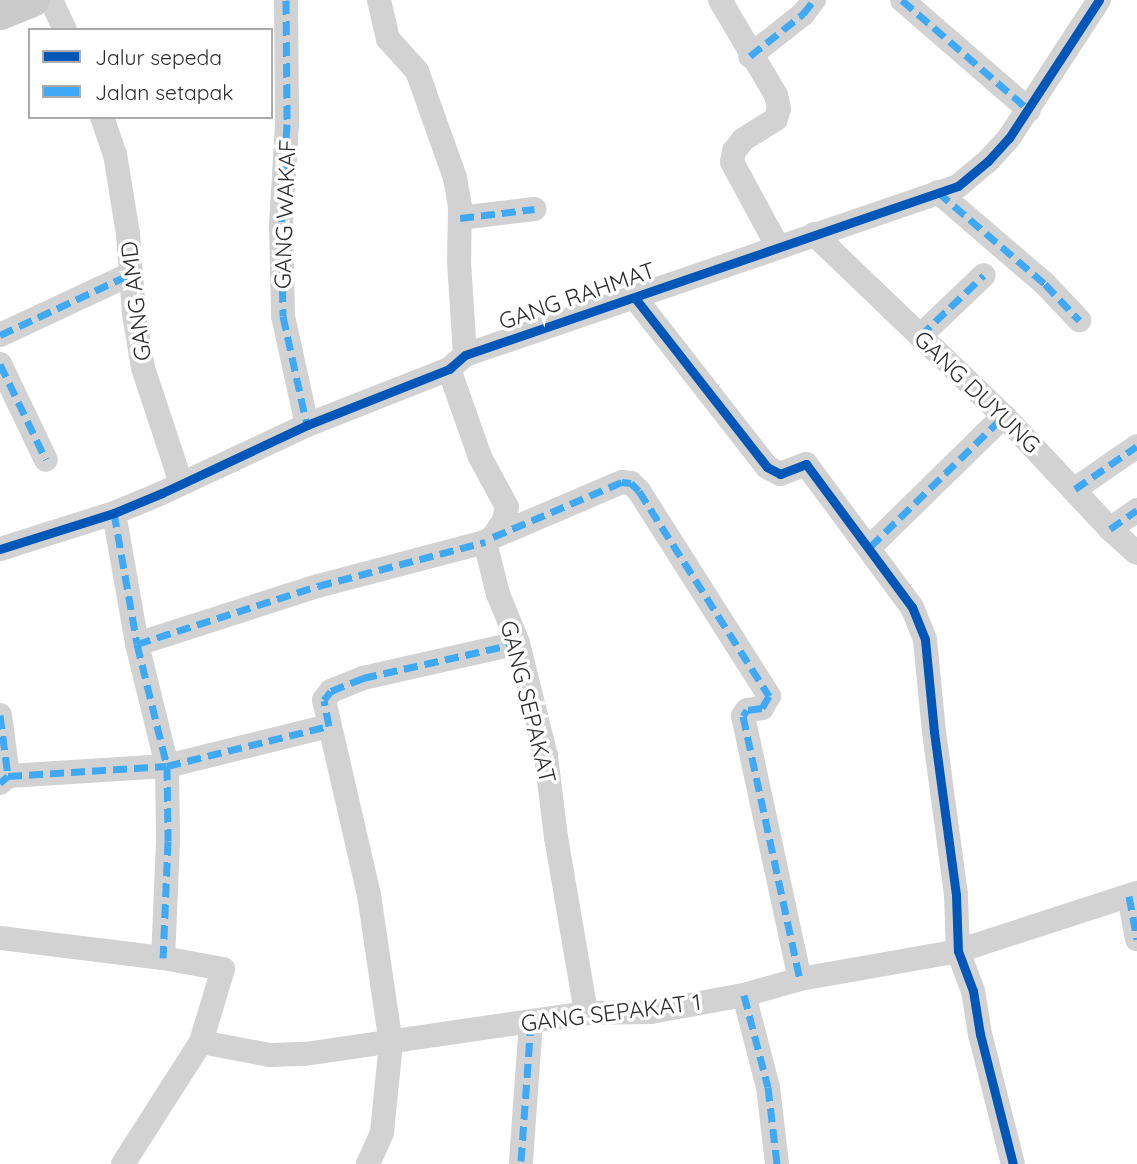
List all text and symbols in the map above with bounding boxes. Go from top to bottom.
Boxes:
legend [28,28,273,119]
text: Jalur sepeda [95,44,222,70]
text: Jalan setapak [95,79,233,105]
street label: GANG WAKAF [269,139,301,289]
street label: GANG AMD [115,240,157,362]
street label: GANG RAHMAT [495,256,659,336]
street label: GANG DUYUNG [908,325,1046,459]
street label: GANG SEPAKAT [494,618,562,786]
street label: GANG SEPAKAT 1 [519,988,703,1038]

